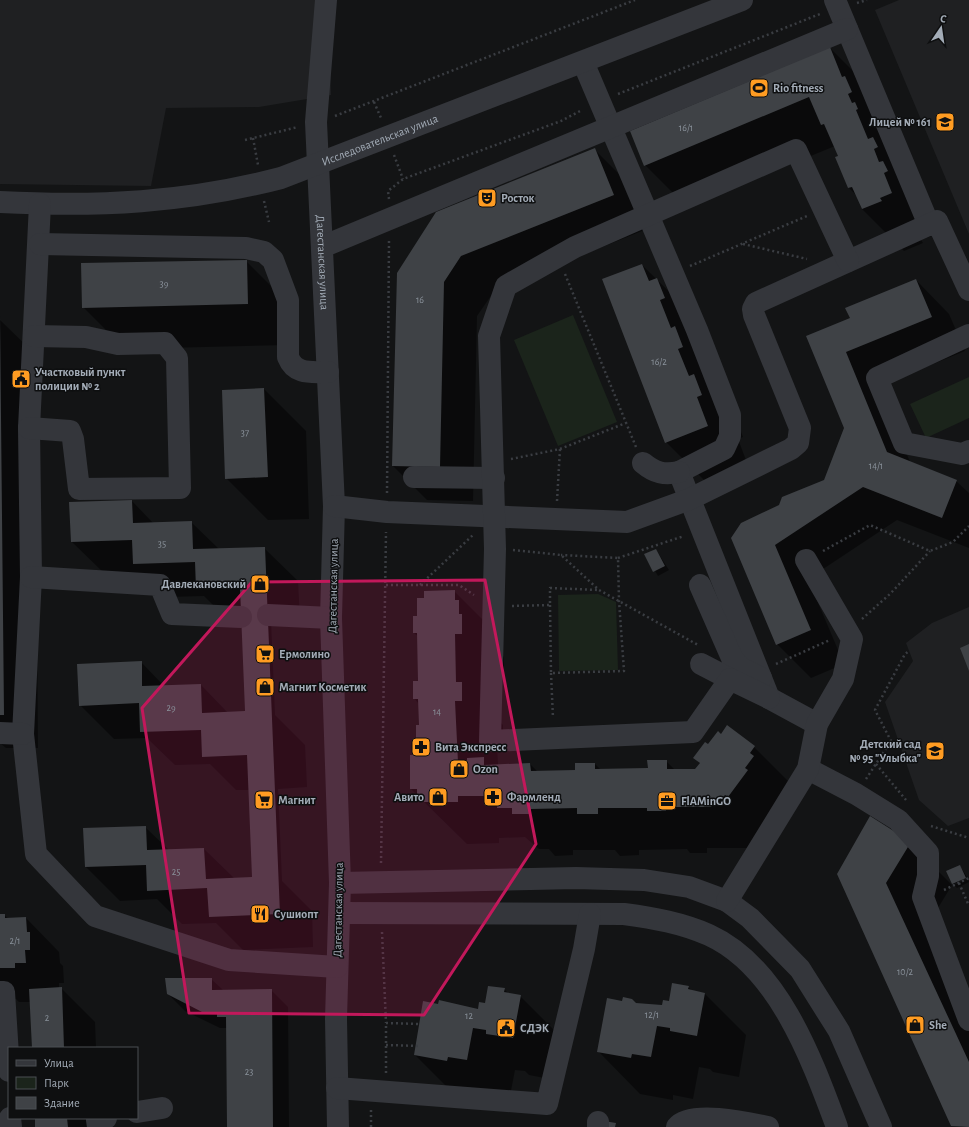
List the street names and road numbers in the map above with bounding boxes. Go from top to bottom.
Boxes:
street label: Исследовательская улица [320,112,440,168]
street label: Дагестанская улица [314,215,331,311]
street label: Дагестанская улица [326,538,341,634]
street label: Дагестанская улица [331,862,346,958]

